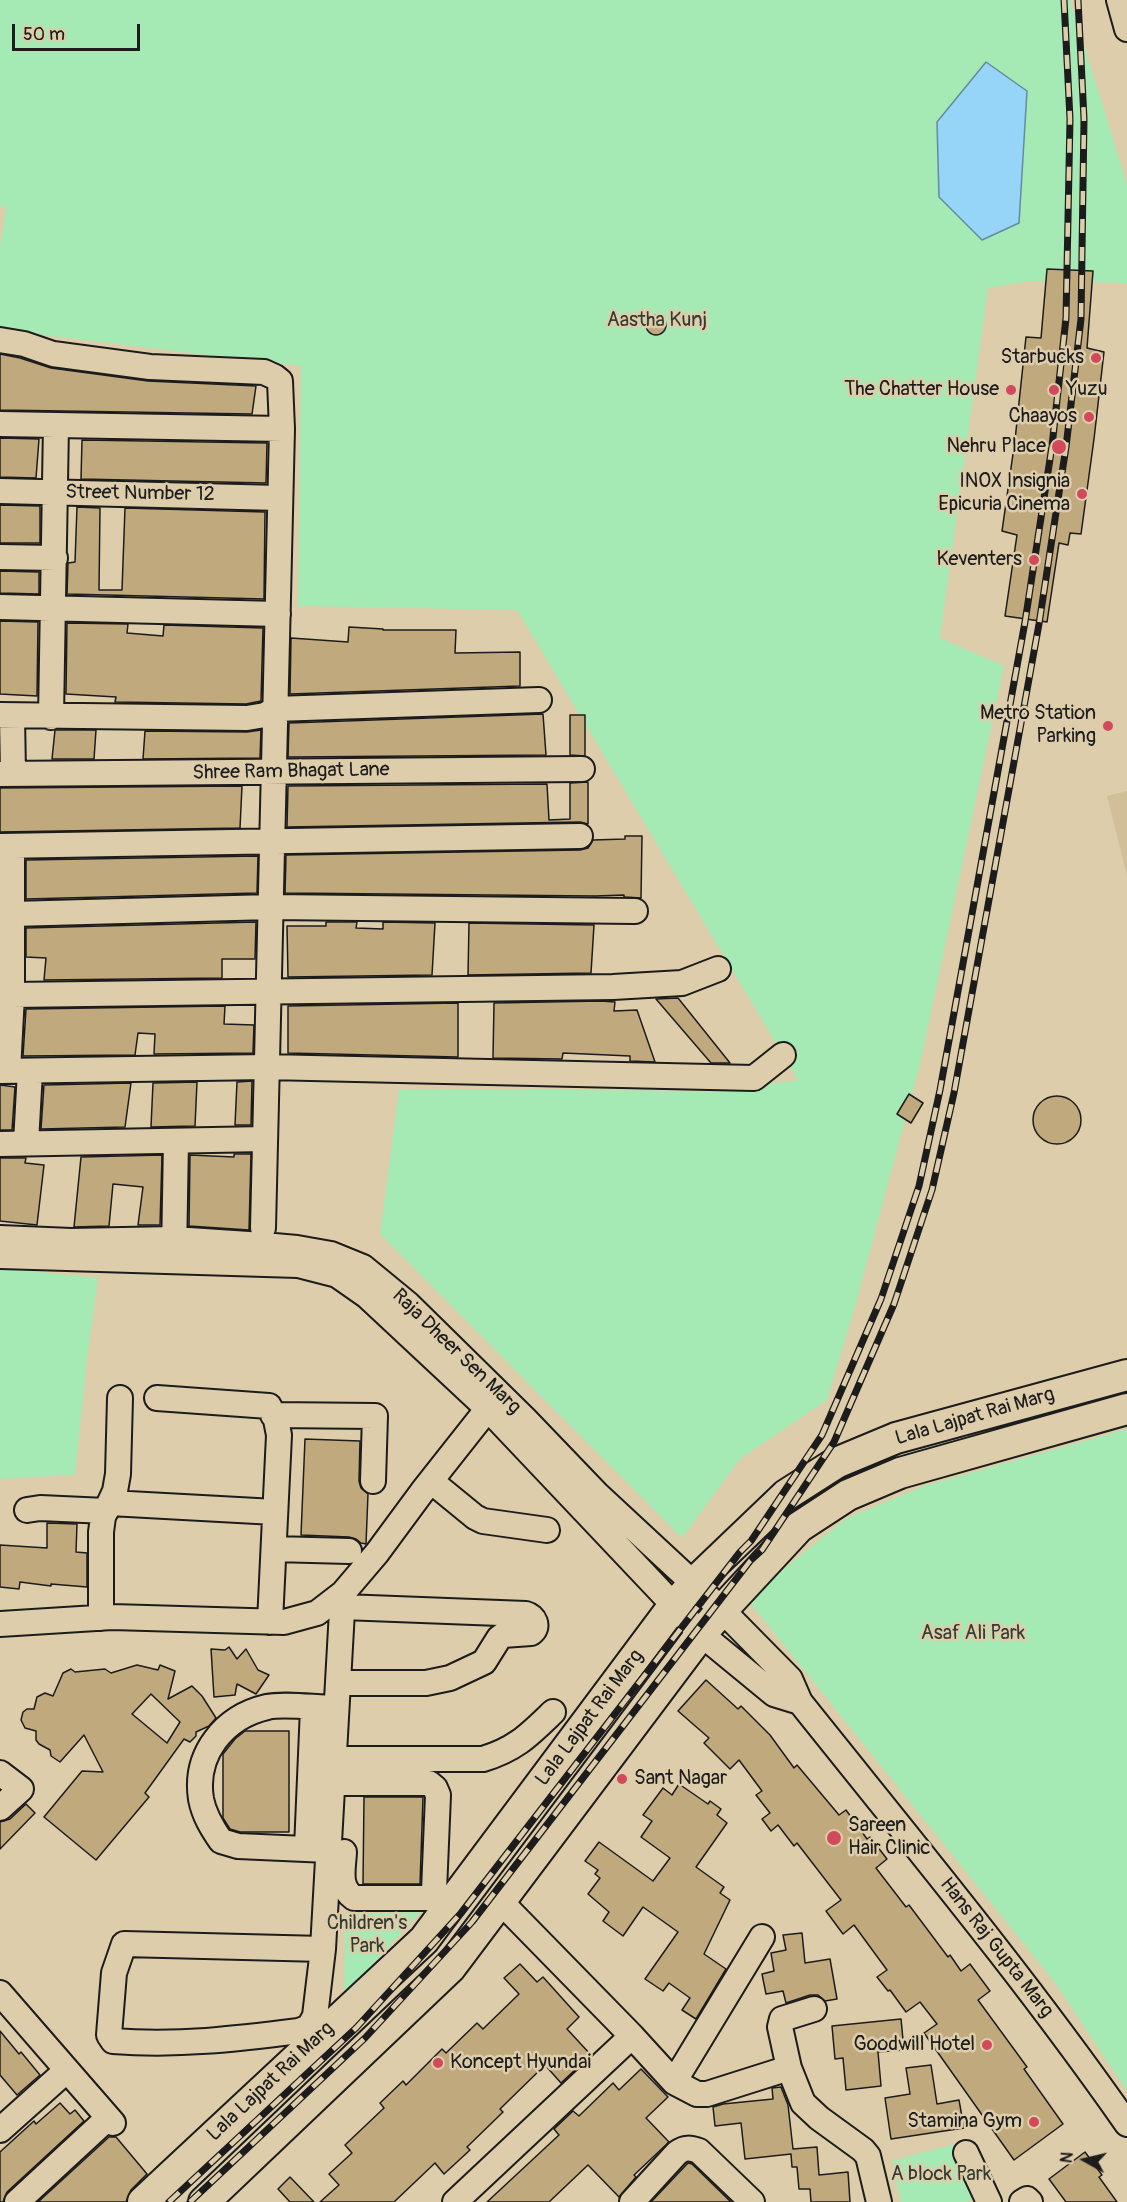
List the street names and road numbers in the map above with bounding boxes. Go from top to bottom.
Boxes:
street label: Street Number 12 [65,481,215,507]
street label: Shree Ram Bhagat Lane [192,758,390,786]
street label: Raja Dheer Sen Marg [387,1284,525,1420]
street label: Lala Lajpat Rai Marg [893,1383,1057,1451]
street label: Lala Lajpat Rai Marg [531,1645,649,1791]
street label: Hans Raj Gupta Marg [934,1873,1058,2023]
street label: Lala Lajpat Rai Marg [203,2017,339,2147]

